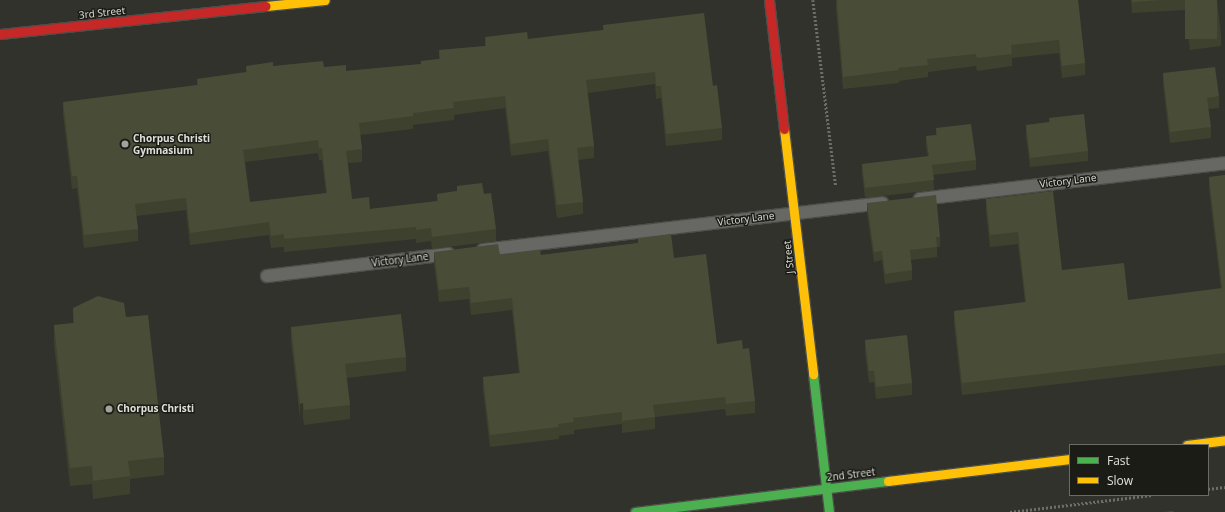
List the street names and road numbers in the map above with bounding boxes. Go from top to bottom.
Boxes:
street label: 3rd Street [78,5,126,21]
street label: Victory Lane [1039,172,1097,190]
street label: Victory Lane [717,210,775,228]
street label: J Street [781,240,797,274]
street label: Victory Lane [371,251,429,269]
street label: 2nd Street [826,466,876,484]

